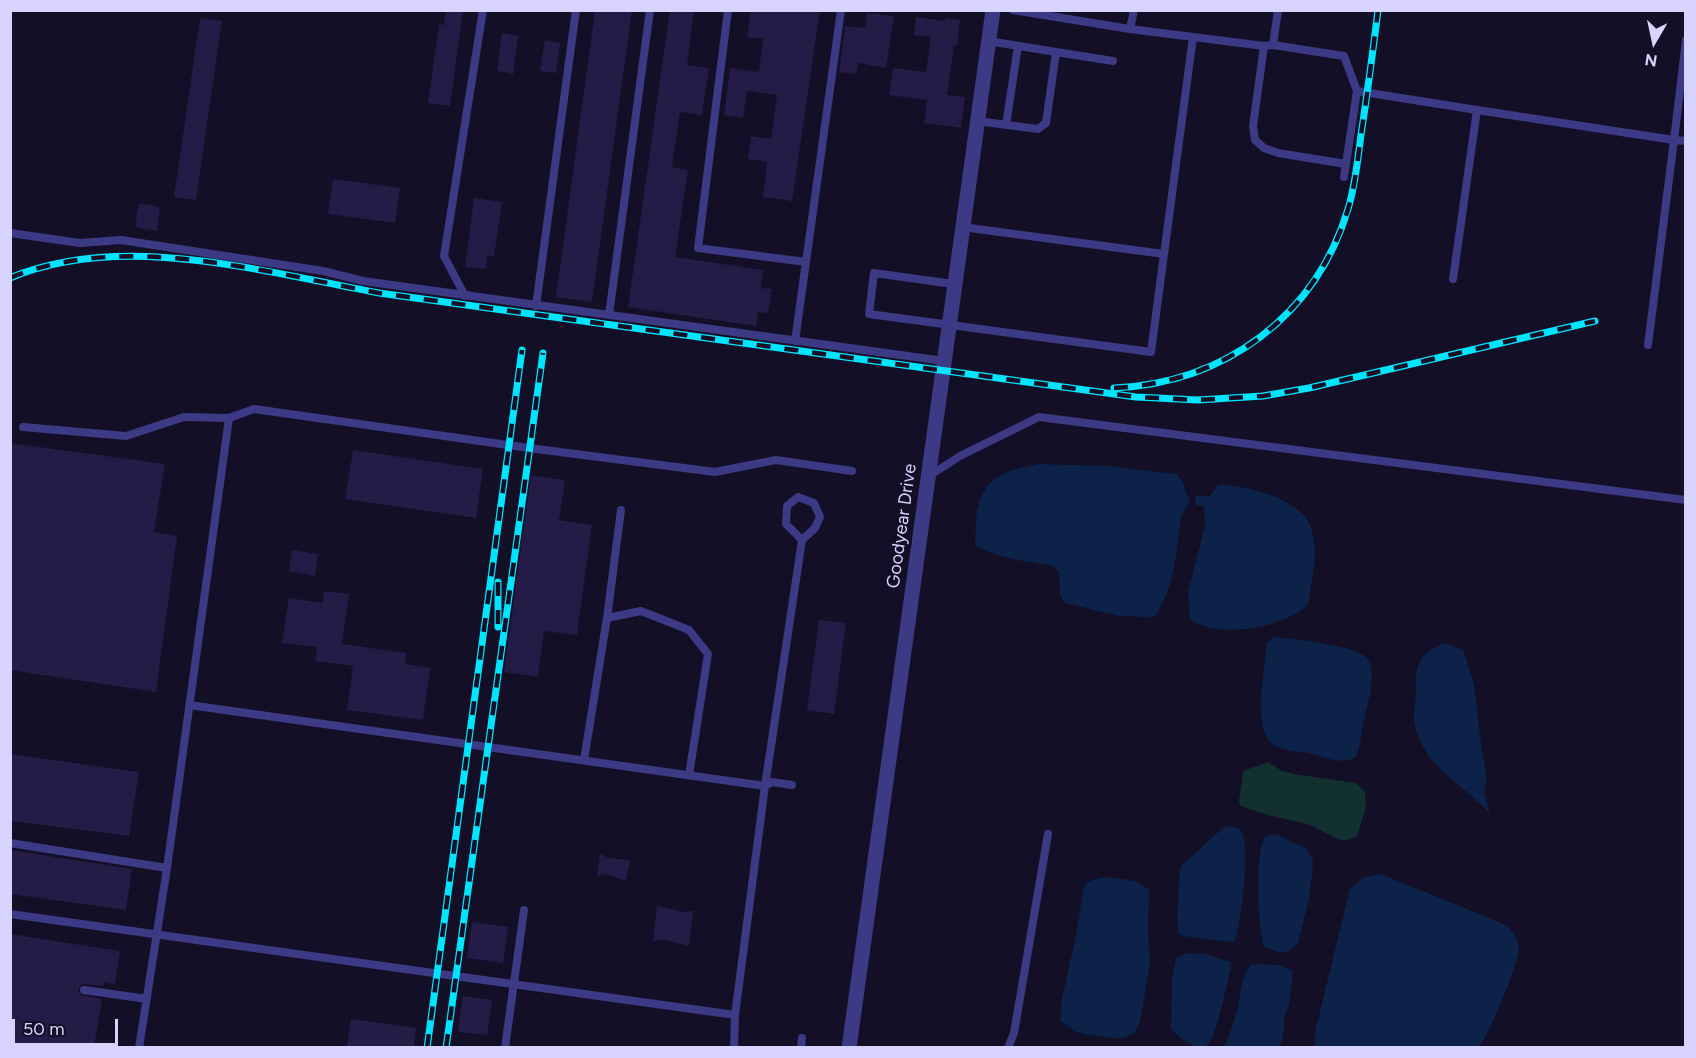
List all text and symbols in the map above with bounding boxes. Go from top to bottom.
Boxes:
north arrow [1624,12,1684,72]
text: N [1644,50,1659,71]
street label: Goodyear Drive [883,462,921,590]
scale bar [15,1007,122,1045]
text: 50 m [23,1018,65,1040]

